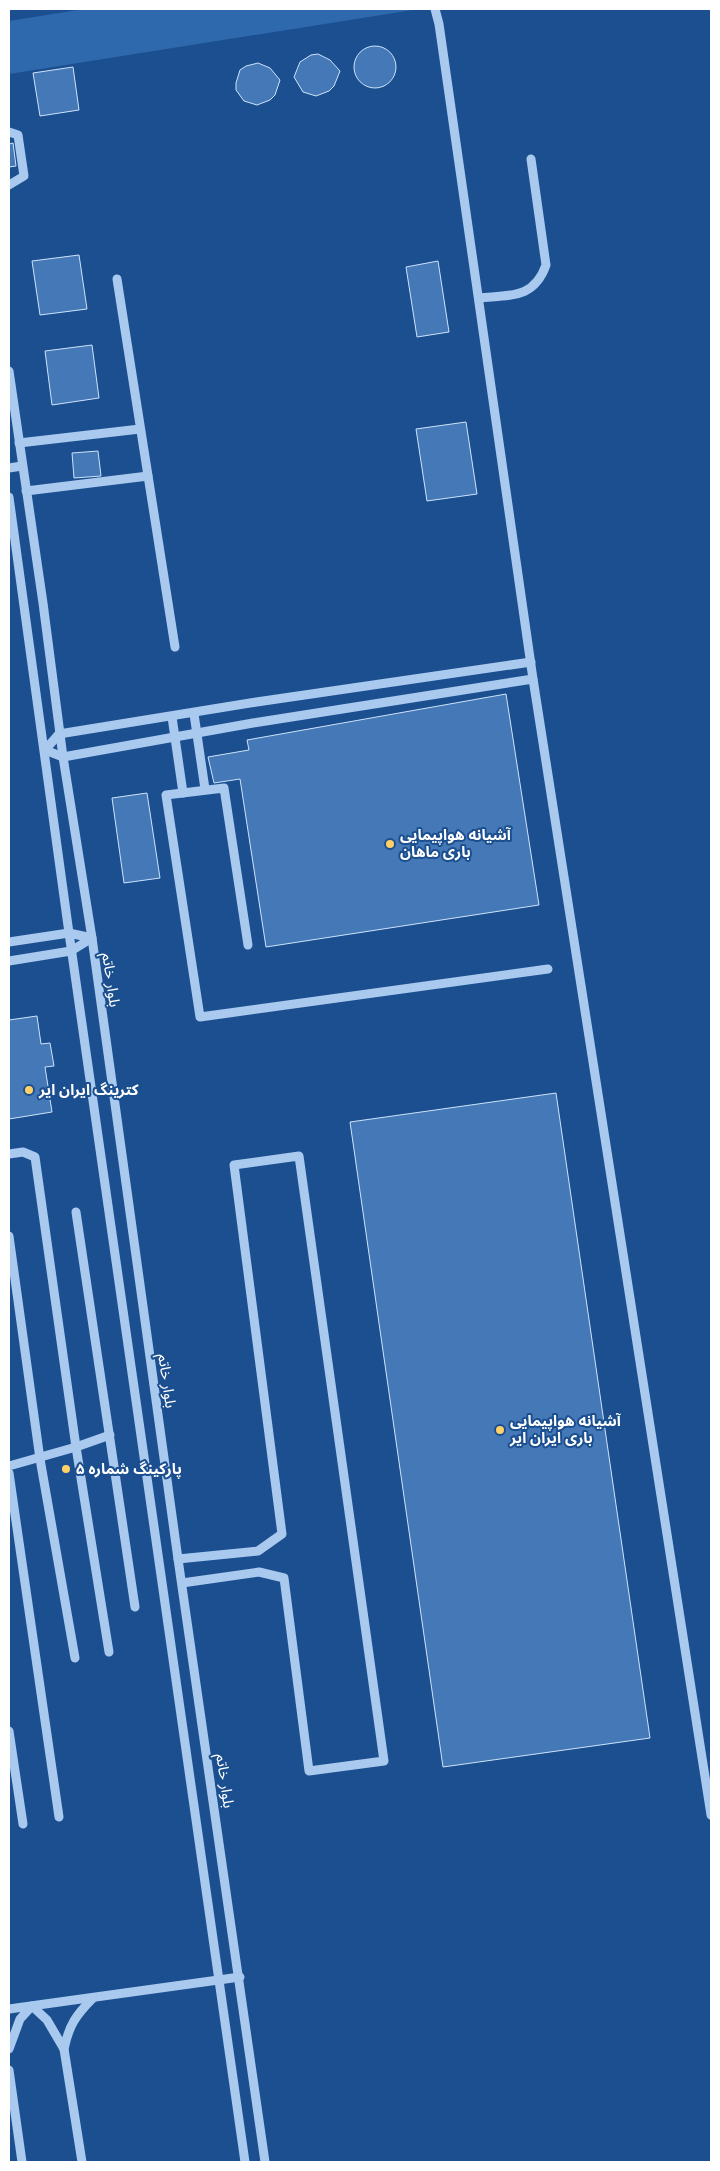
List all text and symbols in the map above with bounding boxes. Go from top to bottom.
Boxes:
place label: آشیانه هواپیمایی باری ماهان [400,825,512,861]
marker: آشیانه هواپیمایی باری ماهان [384,838,396,850]
street label: بلوار خاتم [96,951,125,1009]
place label: کترینگ ایران ایر [38,1080,139,1099]
marker: کترینگ ایران ایر [23,1084,35,1096]
street label: بلوار خاتم [152,1352,181,1410]
place label: آشیانه هواپیمایی باری ایران ایر [509,1411,622,1447]
marker: آشیانه هواپیمایی باری ایران ایر [494,1424,506,1436]
place label: پارکینگ شماره ۵ [76,1459,182,1479]
marker: پارکینگ شماره ۵ [60,1463,72,1475]
street label: بلوار خاتم [210,1752,239,1810]

